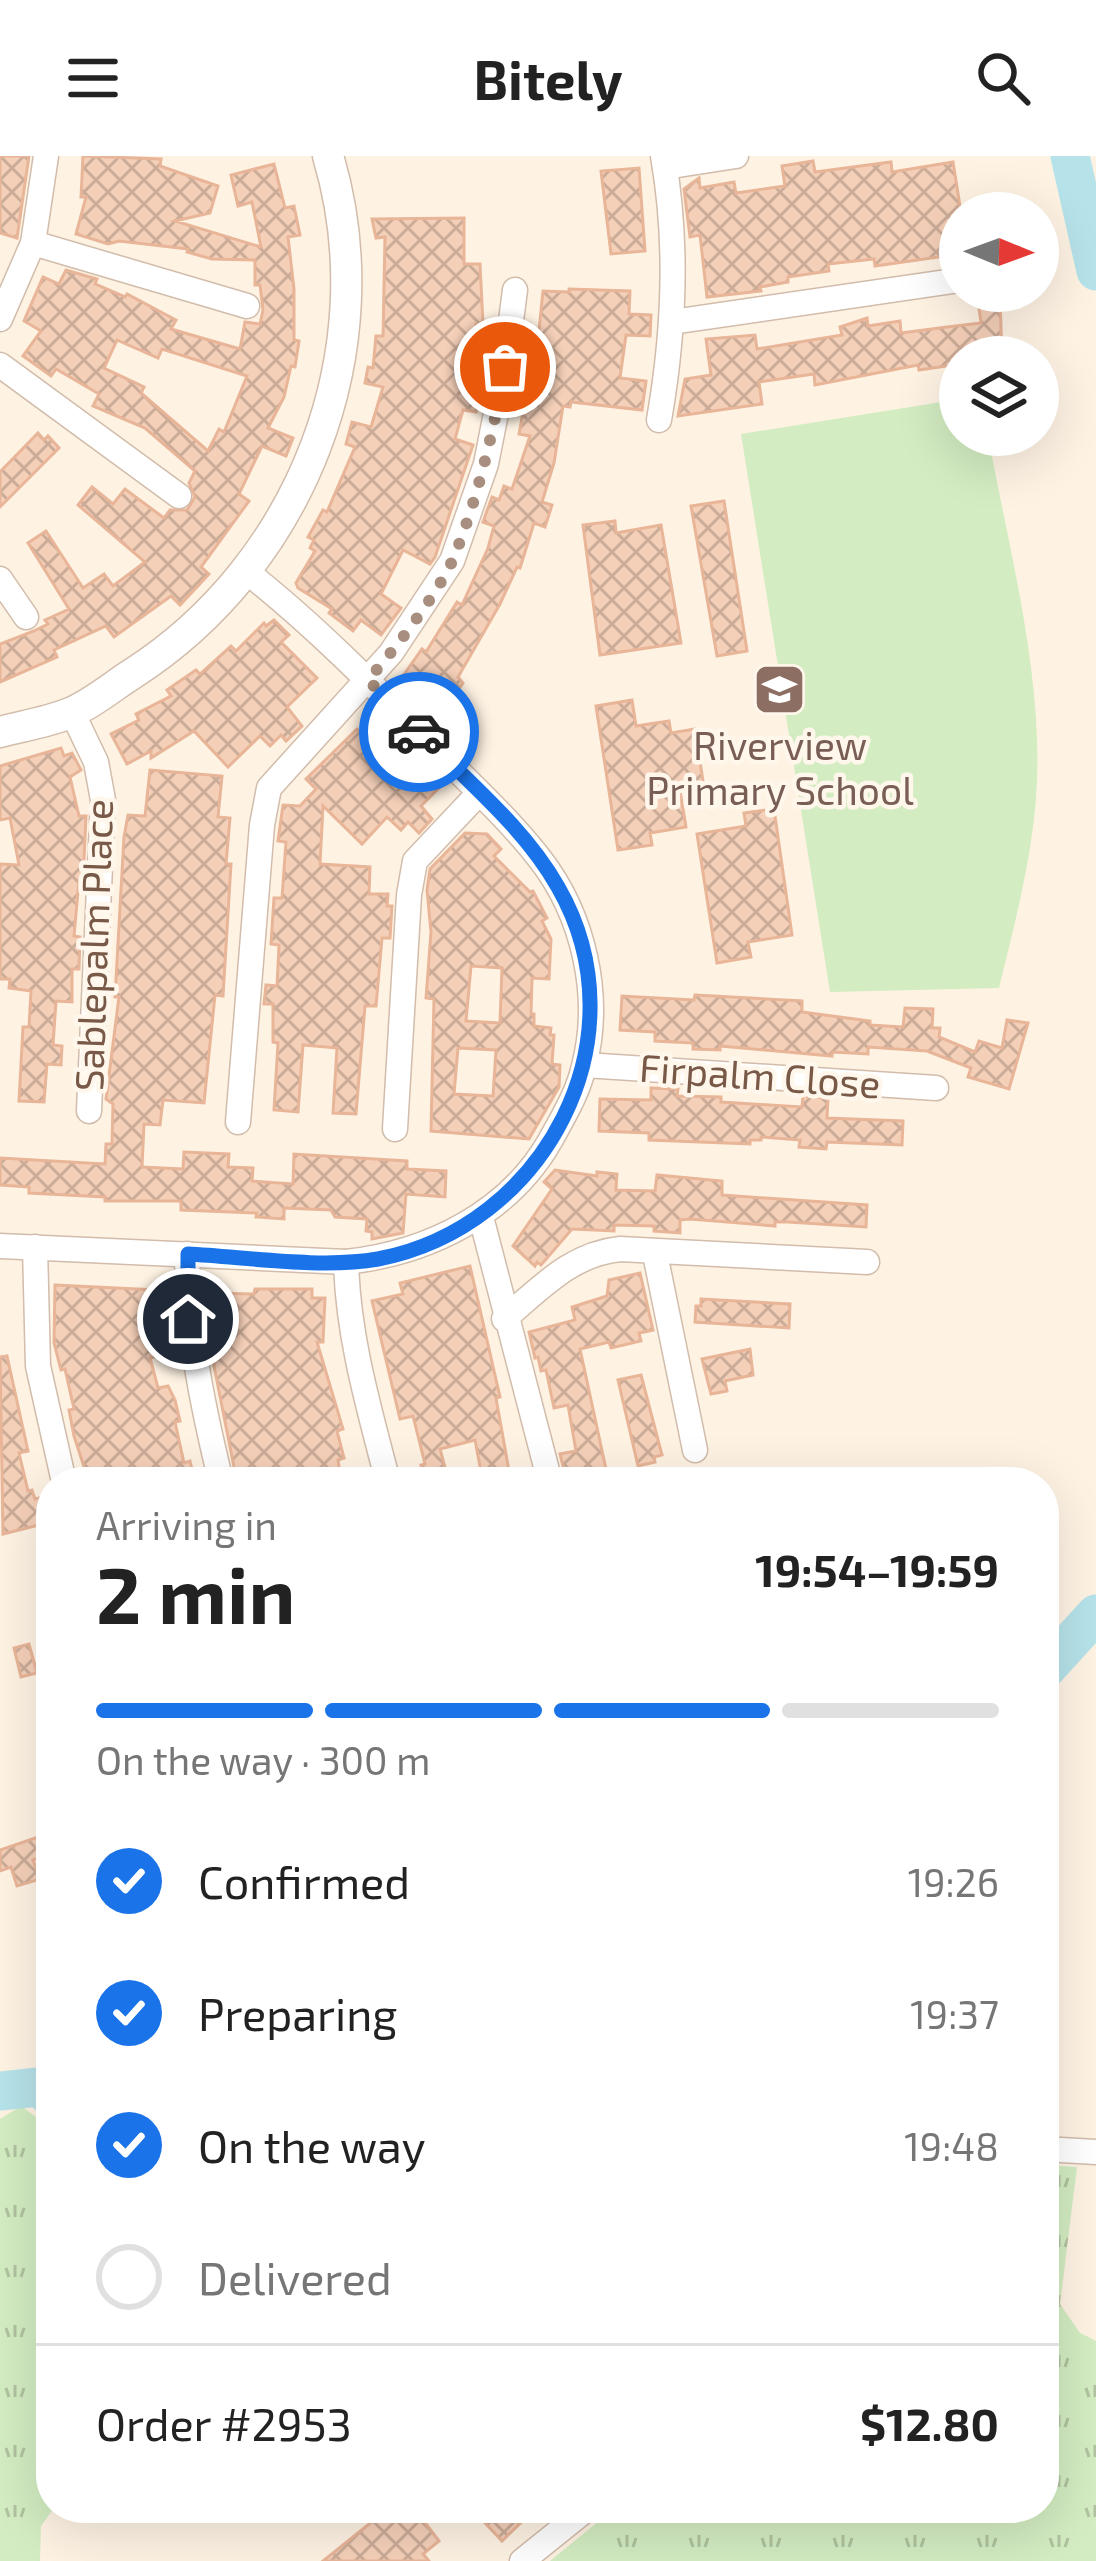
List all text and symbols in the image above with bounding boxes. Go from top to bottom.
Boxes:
icon: menu [60,45,126,111]
icon: search [970,45,1036,111]
text: Bitely [474,46,623,111]
north arrow [939,192,1059,312]
map controls [939,192,1059,456]
pin [454,316,556,418]
icon: bag [472,334,538,400]
button: layers [939,336,1059,456]
school or university icon: Riverview Primary School [752,661,808,717]
courier [359,672,479,792]
icon: car [386,699,452,765]
place label: Riverview Primary School [646,721,914,813]
street label: Sablepalm Place [64,798,121,1092]
street label: Firpalm Close [638,1043,882,1106]
pin [137,1268,239,1370]
icon: home [155,1286,221,1352]
text: Arriving in [96,1501,277,1548]
text: 19:54–19:59 [755,1542,999,1596]
text: 2 min [96,1546,295,1640]
text: On the way · 300 m [96,1736,430,1783]
icon: check [96,1848,162,1914]
text: Confirmed [198,1854,410,1908]
text: 19:26 [908,1858,999,1905]
icon: check [96,1980,162,2046]
text: Preparing [198,1986,397,2040]
text: 19:37 [910,1990,999,2037]
icon: check [96,2112,162,2178]
text: On the way [198,2118,425,2172]
text: 19:48 [904,2122,999,2169]
text: Delivered [198,2250,392,2304]
text: Order #2953 [96,2396,352,2450]
text: $12.80 [860,2396,999,2450]

